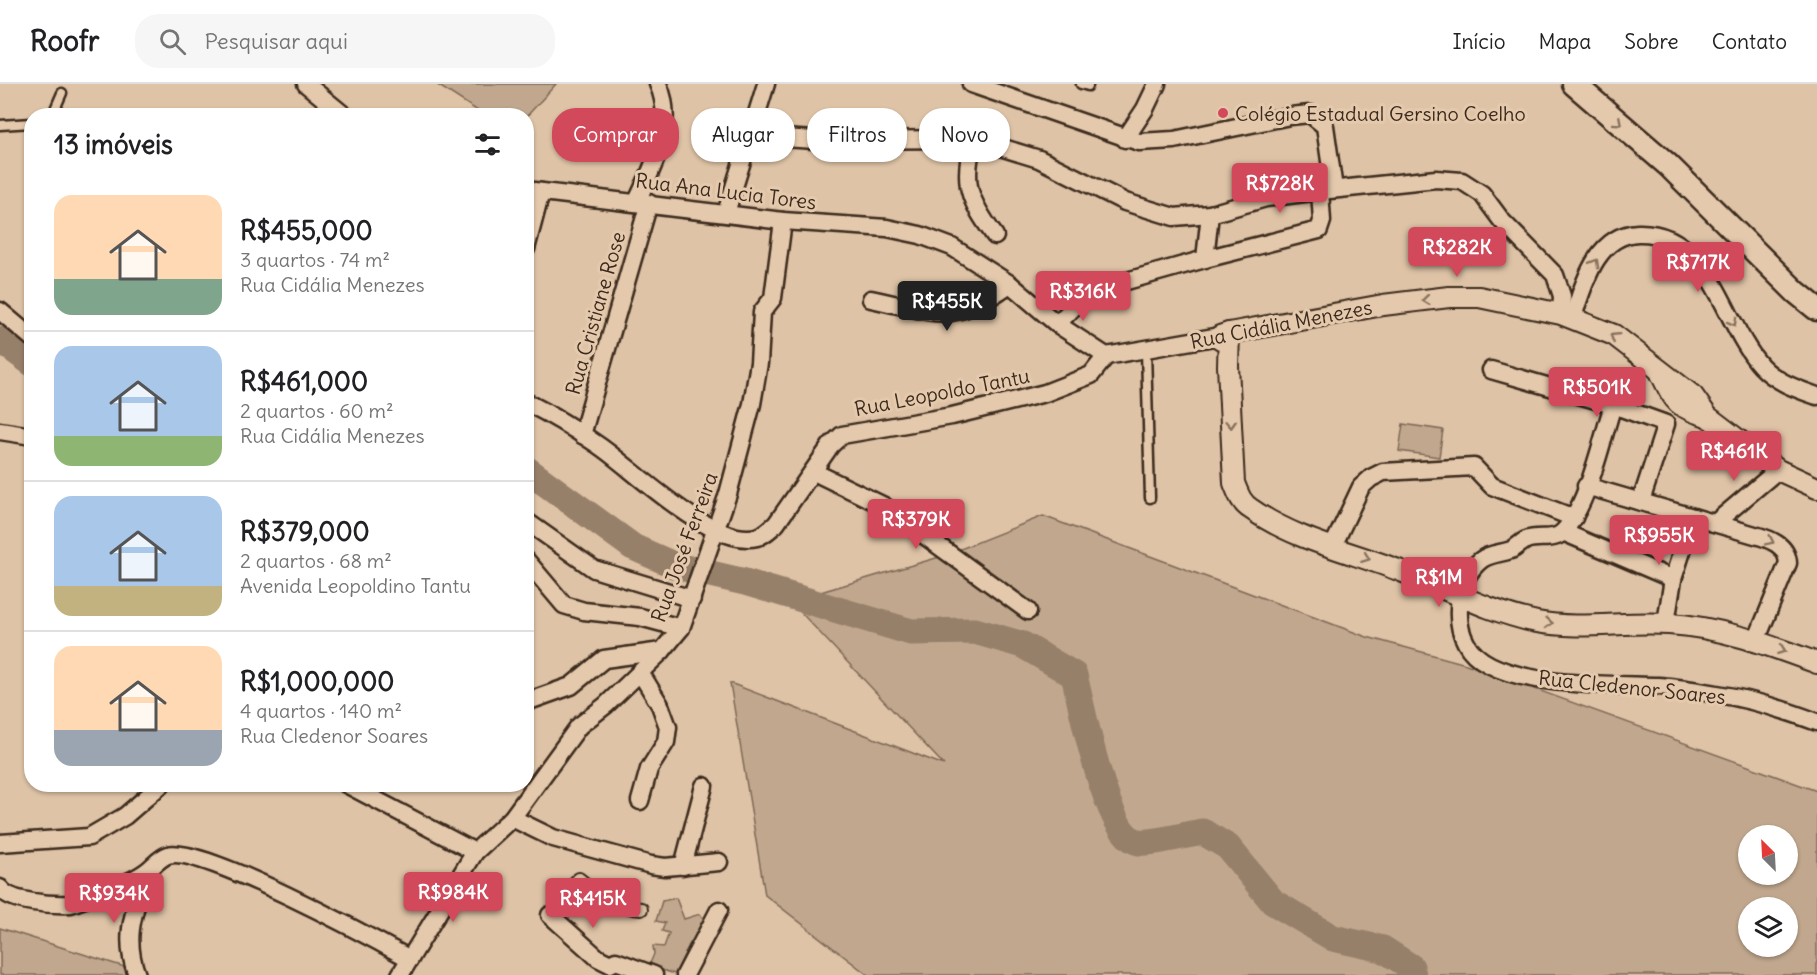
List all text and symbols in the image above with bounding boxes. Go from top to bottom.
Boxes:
search box [135,14,555,68]
text: Roofr [30,23,99,59]
icon: search [156,25,189,58]
text: Pesquisar aqui [204,27,348,55]
text: Início [1452,28,1506,55]
text: Mapa [1539,28,1591,55]
text: Sobre [1624,28,1679,55]
text: Contato [1712,28,1787,55]
place label: Colégio Estadual Gersino Coelho [1235,101,1526,126]
marker: Colégio Estadual Gersino Coelho [1216,106,1230,120]
chip: Comprar [552,108,679,162]
chip: Alugar [691,108,795,162]
chip: Filtros [807,108,907,162]
chip: Novo [919,108,1010,162]
one-way arrow [1612,115,1622,126]
text: 13 imóveis [54,128,173,161]
icon: filters [471,128,504,161]
pin: R$728K [1231,163,1329,214]
street label: Rua Ana Lucia Tores [634,168,818,214]
text: R$728K [1246,170,1314,195]
text: R$455,000 [240,214,373,247]
icon: home [102,219,174,291]
pin: R$282K [1408,227,1506,278]
street label: Rua Cristiane Rose [560,229,630,397]
text: R$282K [1422,234,1492,259]
pin: R$717K [1649,242,1747,293]
text: 3 quartos · 74 m² [240,247,390,272]
text: R$717K [1666,249,1730,274]
one-way arrow [1588,259,1599,269]
pin: R$316K [1034,271,1132,322]
text: Rua Cidália Menezes [240,272,425,297]
text: R$316K [1050,278,1116,303]
pin: R$455K [898,281,996,332]
text: R$455K [912,288,982,313]
one-way arrow [1421,293,1430,305]
street label: Rua Cidália Menezes [1188,294,1374,354]
one-way arrow [1726,316,1737,326]
one-way arrow [1609,333,1620,344]
street label: Rua Leopoldo Tantu [852,363,1032,421]
text: R$461,000 [240,365,368,398]
pin: R$501K [1548,367,1646,418]
icon: home [102,370,174,442]
text: R$501K [1563,374,1631,399]
text: 2 quartos · 60 m² [240,398,393,423]
one-way arrow [1224,420,1237,429]
text: Rua Cidália Menezes [240,423,425,448]
pin: R$461K [1685,431,1783,482]
text: R$461K [1700,438,1768,463]
street label: Rua José Ferreira [645,469,723,625]
pin: R$379K [867,499,965,550]
text: R$379K [882,506,950,531]
text: R$379,000 [240,515,370,548]
pin: R$955K [1610,515,1708,566]
icon: home [102,520,174,592]
text: R$955K [1624,522,1694,547]
one-way arrow [1764,534,1774,545]
text: 2 quartos · 68 m² [240,548,392,573]
one-way arrow [1360,551,1371,564]
pin: R$1M [1403,557,1475,608]
text: R$1M [1415,564,1463,589]
text: Avenida Leopoldino Tantu [240,573,471,598]
one-way arrow [1544,616,1553,629]
one-way arrow [1776,643,1787,656]
text: R$1,000,000 [240,665,394,698]
street label: Rua Cledenor Soares [1537,665,1727,709]
icon: home [102,670,174,742]
text: 4 quartos · 140 m² [240,698,402,723]
text: Rua Cledenor Soares [240,723,428,748]
north arrow [1738,825,1798,885]
map controls [1738,825,1798,957]
pin: R$984K [404,872,502,923]
pin: R$934K [65,873,163,924]
pin: R$415K [544,878,642,929]
text: R$984K [418,879,488,904]
text: R$934K [79,880,149,905]
text: R$415K [560,885,626,910]
button: layers [1738,897,1798,957]

